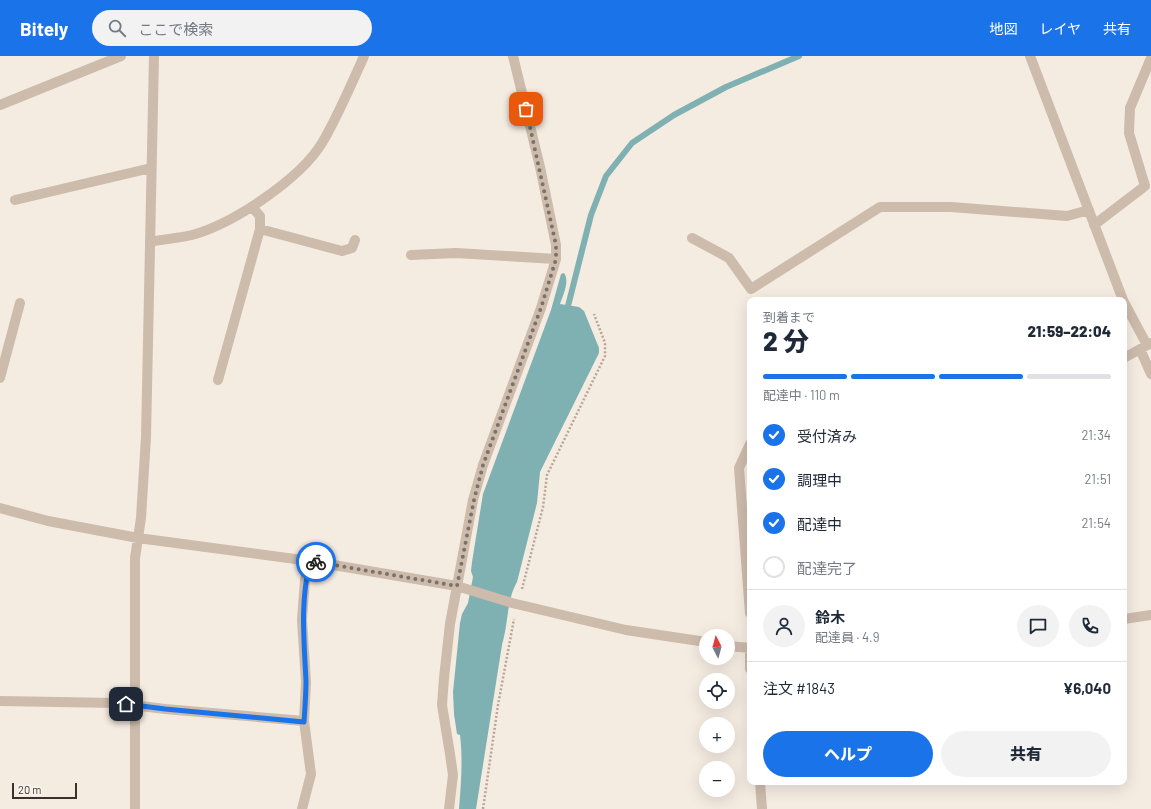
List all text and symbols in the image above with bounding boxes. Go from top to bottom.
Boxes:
search box [92,10,372,46]
text: Bitely [20,17,68,40]
icon: search [106,17,128,39]
text: ここで検索 [138,20,213,38]
text: 地図 [989,20,1017,37]
text: レイヤ [1039,20,1081,37]
text: 共有 [1103,20,1131,37]
pin [509,92,543,126]
icon: bag [515,98,537,120]
text: 到着まで [763,309,815,325]
text: 21:59–22:04 [1028,322,1111,340]
text: 2 分 [763,325,809,356]
text: 配達中 · 110 m [763,387,840,403]
icon: check [763,424,785,446]
text: 受付済み [797,427,857,445]
text: 21:34 [1081,427,1111,443]
icon: check [763,468,785,490]
text: 調理中 [797,471,842,489]
text: 21:51 [1084,471,1111,487]
icon: check [763,512,785,534]
text: 配達中 [797,515,842,533]
text: 21:54 [1081,515,1111,531]
courier [296,542,336,582]
icon: bike [305,551,327,573]
text: 配達完了 [797,559,857,577]
button: person [763,605,805,647]
button: chat [1017,605,1059,647]
button: phone [1069,605,1111,647]
text: 鈴木 [815,608,845,626]
north arrow [699,629,735,665]
map controls [699,629,735,797]
text: 配達員 · 4.9 [815,629,879,645]
button: locate [699,673,735,709]
text: 注文 #1843 [763,679,835,697]
text: ¥6,040 [1063,679,1111,697]
pin [109,687,143,721]
icon: home [115,693,137,715]
button: + [699,717,735,753]
button: ヘルプ [763,731,933,777]
button: 共有 [941,731,1111,777]
button: − [699,761,735,797]
scale bar [12,781,77,800]
text: 20 m [18,783,41,796]

